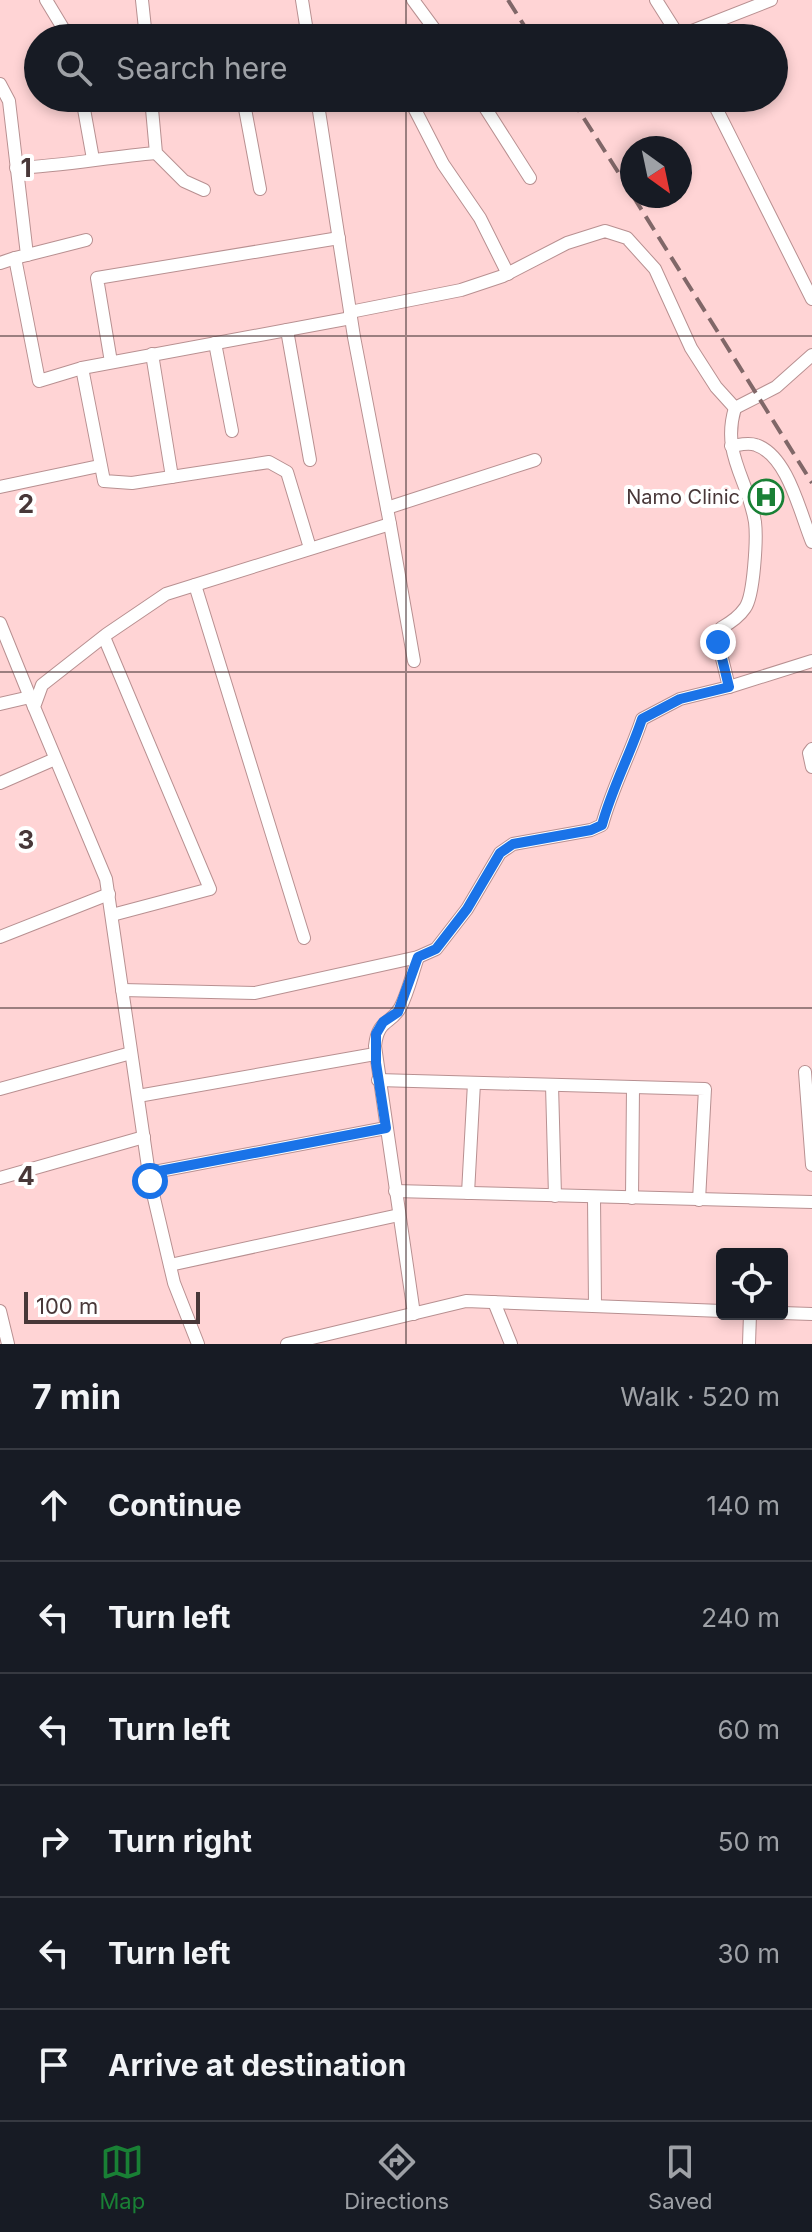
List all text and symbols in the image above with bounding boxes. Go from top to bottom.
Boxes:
search box [24,24,788,112]
icon: search [52,46,96,90]
text: Search here [116,50,288,86]
north arrow [620,136,692,208]
text: 1 [20,152,32,183]
hospital icon: Namo Clinic [747,478,785,516]
place label: Namo Clinic [626,485,740,509]
text: 2 [18,488,34,519]
route end [700,624,736,660]
text: 3 [18,824,34,855]
text: 4 [17,1160,35,1191]
route start [132,1163,168,1199]
map controls [716,1248,788,1320]
button: locate [716,1248,788,1320]
scale bar [24,1288,200,1324]
text: 100 m [36,1293,98,1319]
text: 7 min [32,1376,121,1417]
text: Walk · 520 m [620,1381,780,1412]
icon: ahead [32,1483,76,1527]
text: Continue [108,1487,242,1523]
text: 140 m [706,1490,780,1521]
icon: left [32,1595,76,1639]
text: Turn left [108,1599,230,1635]
text: 240 m [701,1602,780,1633]
icon: left [32,1707,76,1751]
text: Turn left [108,1711,230,1747]
text: 60 m [717,1714,780,1745]
icon: right [32,1819,76,1863]
text: Turn right [108,1823,252,1859]
text: 50 m [718,1826,780,1857]
icon: left [32,1931,76,1975]
text: Turn left [108,1935,230,1971]
text: 30 m [717,1938,780,1969]
icon: arrive [32,2043,76,2087]
text: Arrive at destination [108,2047,406,2083]
tab: Map [100,2140,145,2214]
tab: Directions [344,2140,449,2214]
tab: Saved [648,2140,712,2214]

